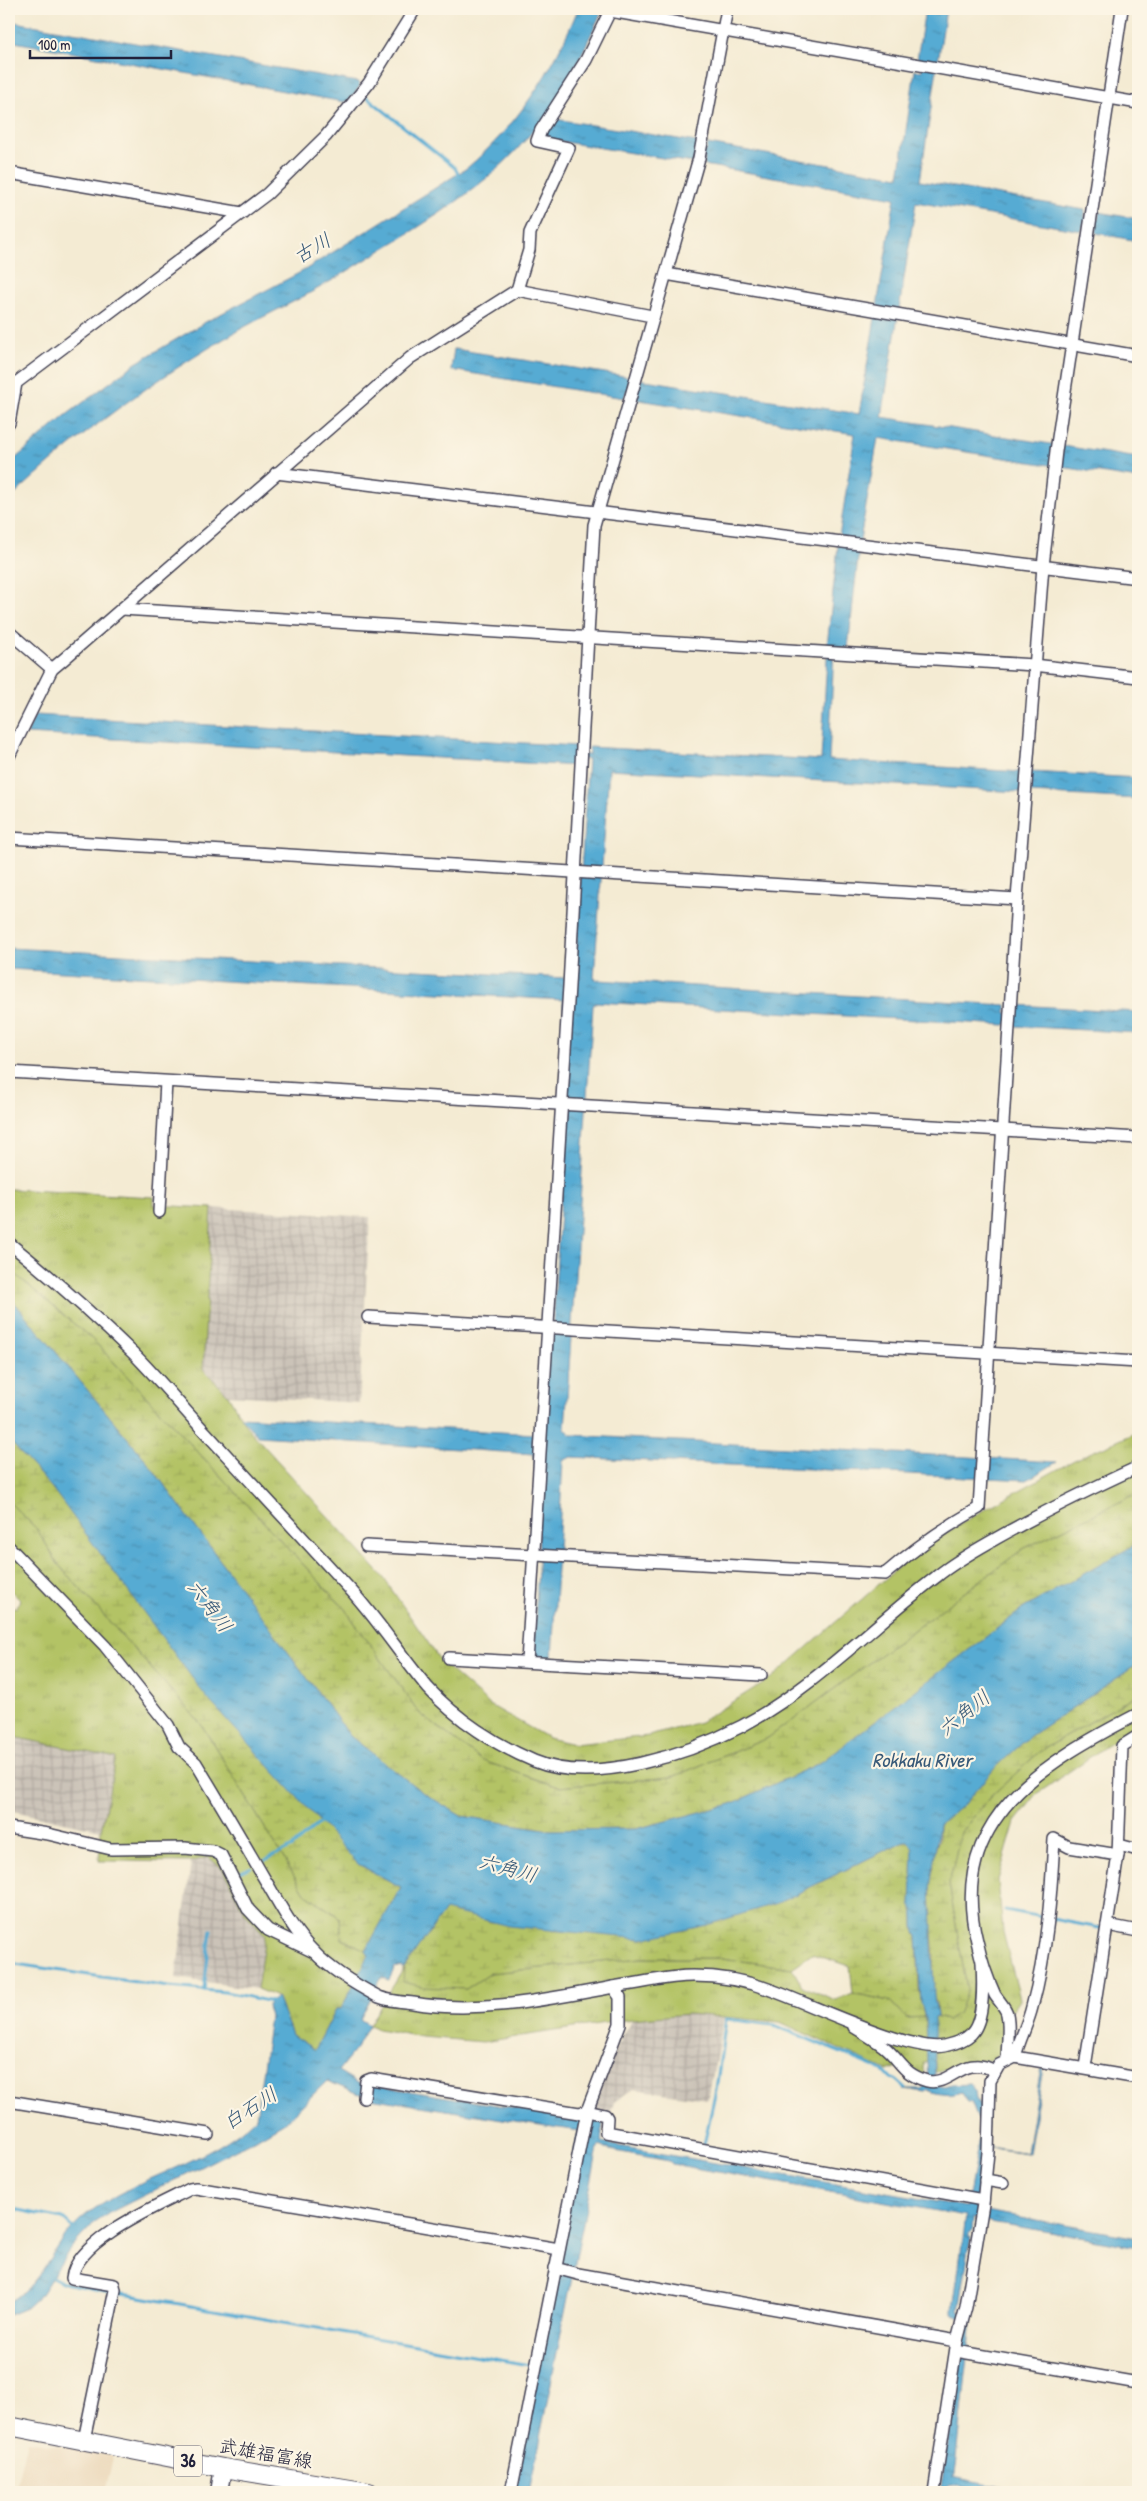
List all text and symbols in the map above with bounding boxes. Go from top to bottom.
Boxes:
scale bar [30,28,171,60]
text: 100 m [38,34,71,55]
water label: 古川 [288,226,336,269]
water label: 六角川 [182,1574,239,1638]
water label: 六角川 [932,1683,995,1742]
water label: Rokkaku River [872,1746,974,1773]
water label: 六角川 [476,1847,541,1888]
water label: 白石川 [217,2080,282,2135]
street label: 武雄福富線 [217,2432,315,2474]
road number: 36 [174,2446,202,2476]

